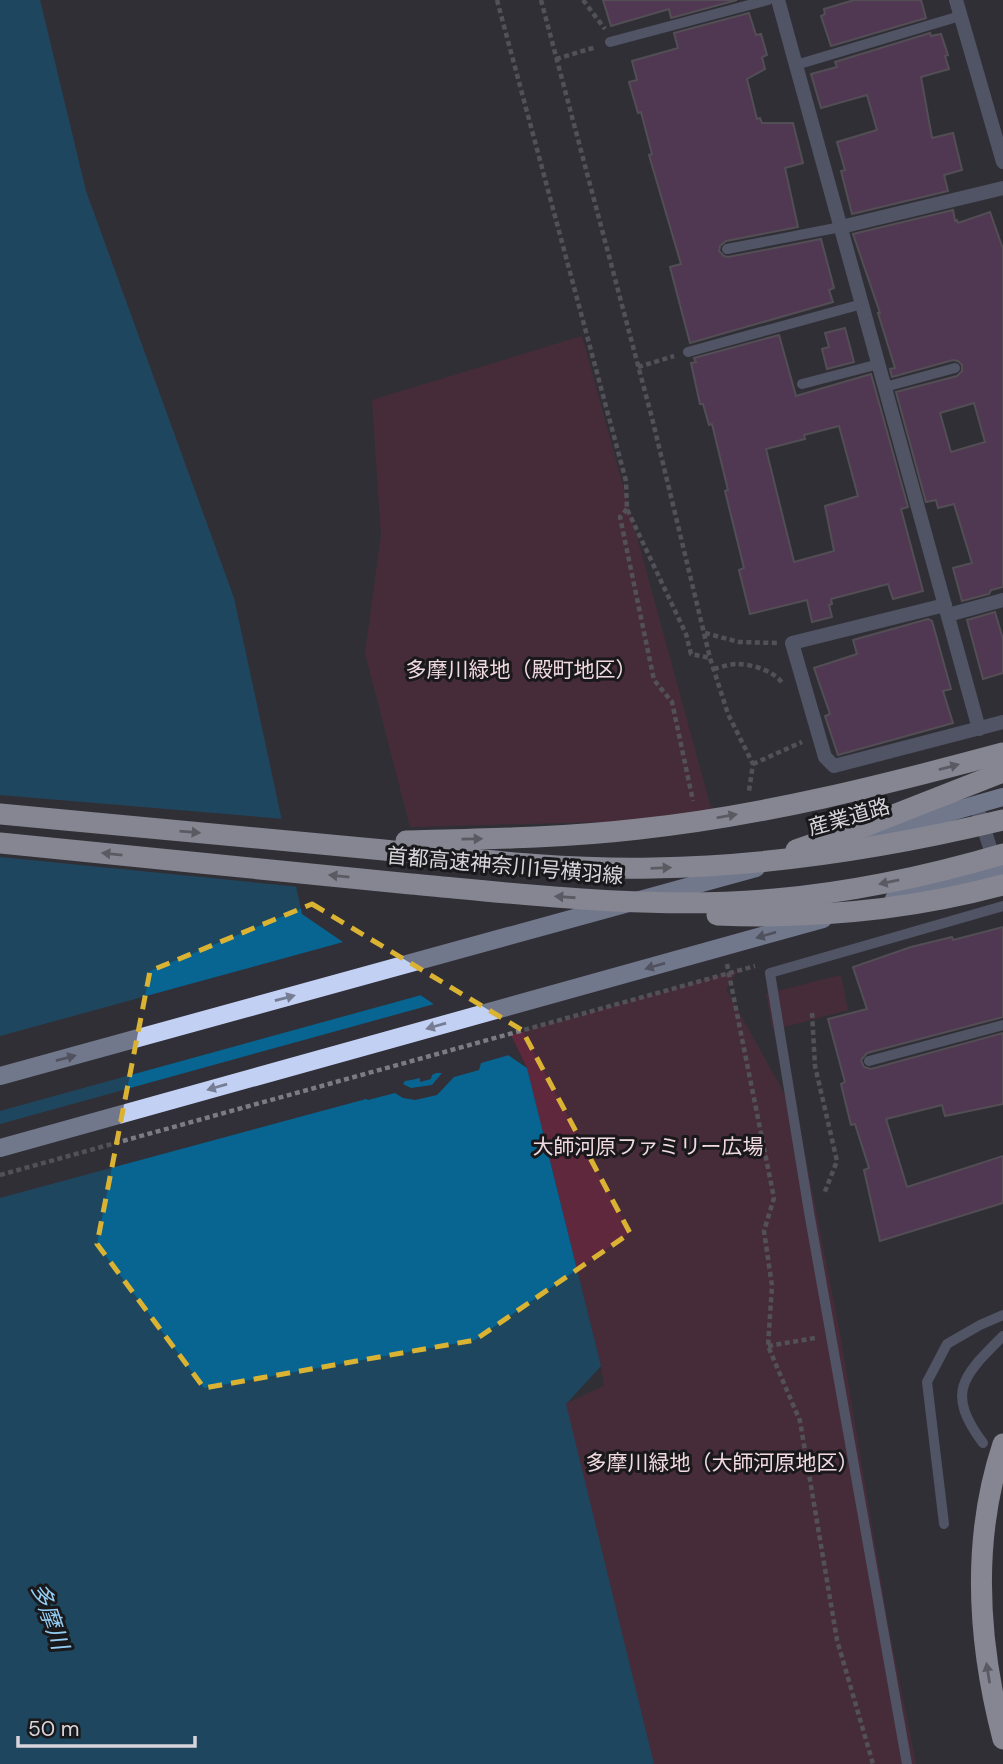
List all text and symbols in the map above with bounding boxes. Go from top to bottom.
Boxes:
park label: 多摩川緑地（殿町地区） [406,656,637,684]
one-way arrow [939,762,960,772]
street label: 産業道路 [805,792,893,842]
one-way arrow [716,810,738,821]
one-way arrow [179,827,201,838]
one-way arrow [461,834,483,845]
street label: 首都高速神奈川1号横羽線 [385,842,625,890]
one-way arrow [101,849,123,860]
one-way arrow [650,862,672,873]
one-way arrow [327,871,349,882]
one-way arrow [878,877,900,888]
one-way arrow [554,891,576,902]
one-way arrow [756,930,777,940]
one-way arrow [645,961,666,971]
one-way arrow [274,992,296,1003]
one-way arrow [425,1022,446,1032]
one-way arrow [55,1052,77,1063]
one-way arrow [206,1083,227,1093]
park label: 大師河原ファミリー広場 [533,1133,764,1161]
park label: 多摩川緑地（大師河原地区） [586,1449,859,1477]
water label: 多摩川 [25,1578,76,1656]
one-way arrow [982,1662,993,1684]
scale bar [18,1704,194,1748]
text: 50 m [28,1715,79,1743]

